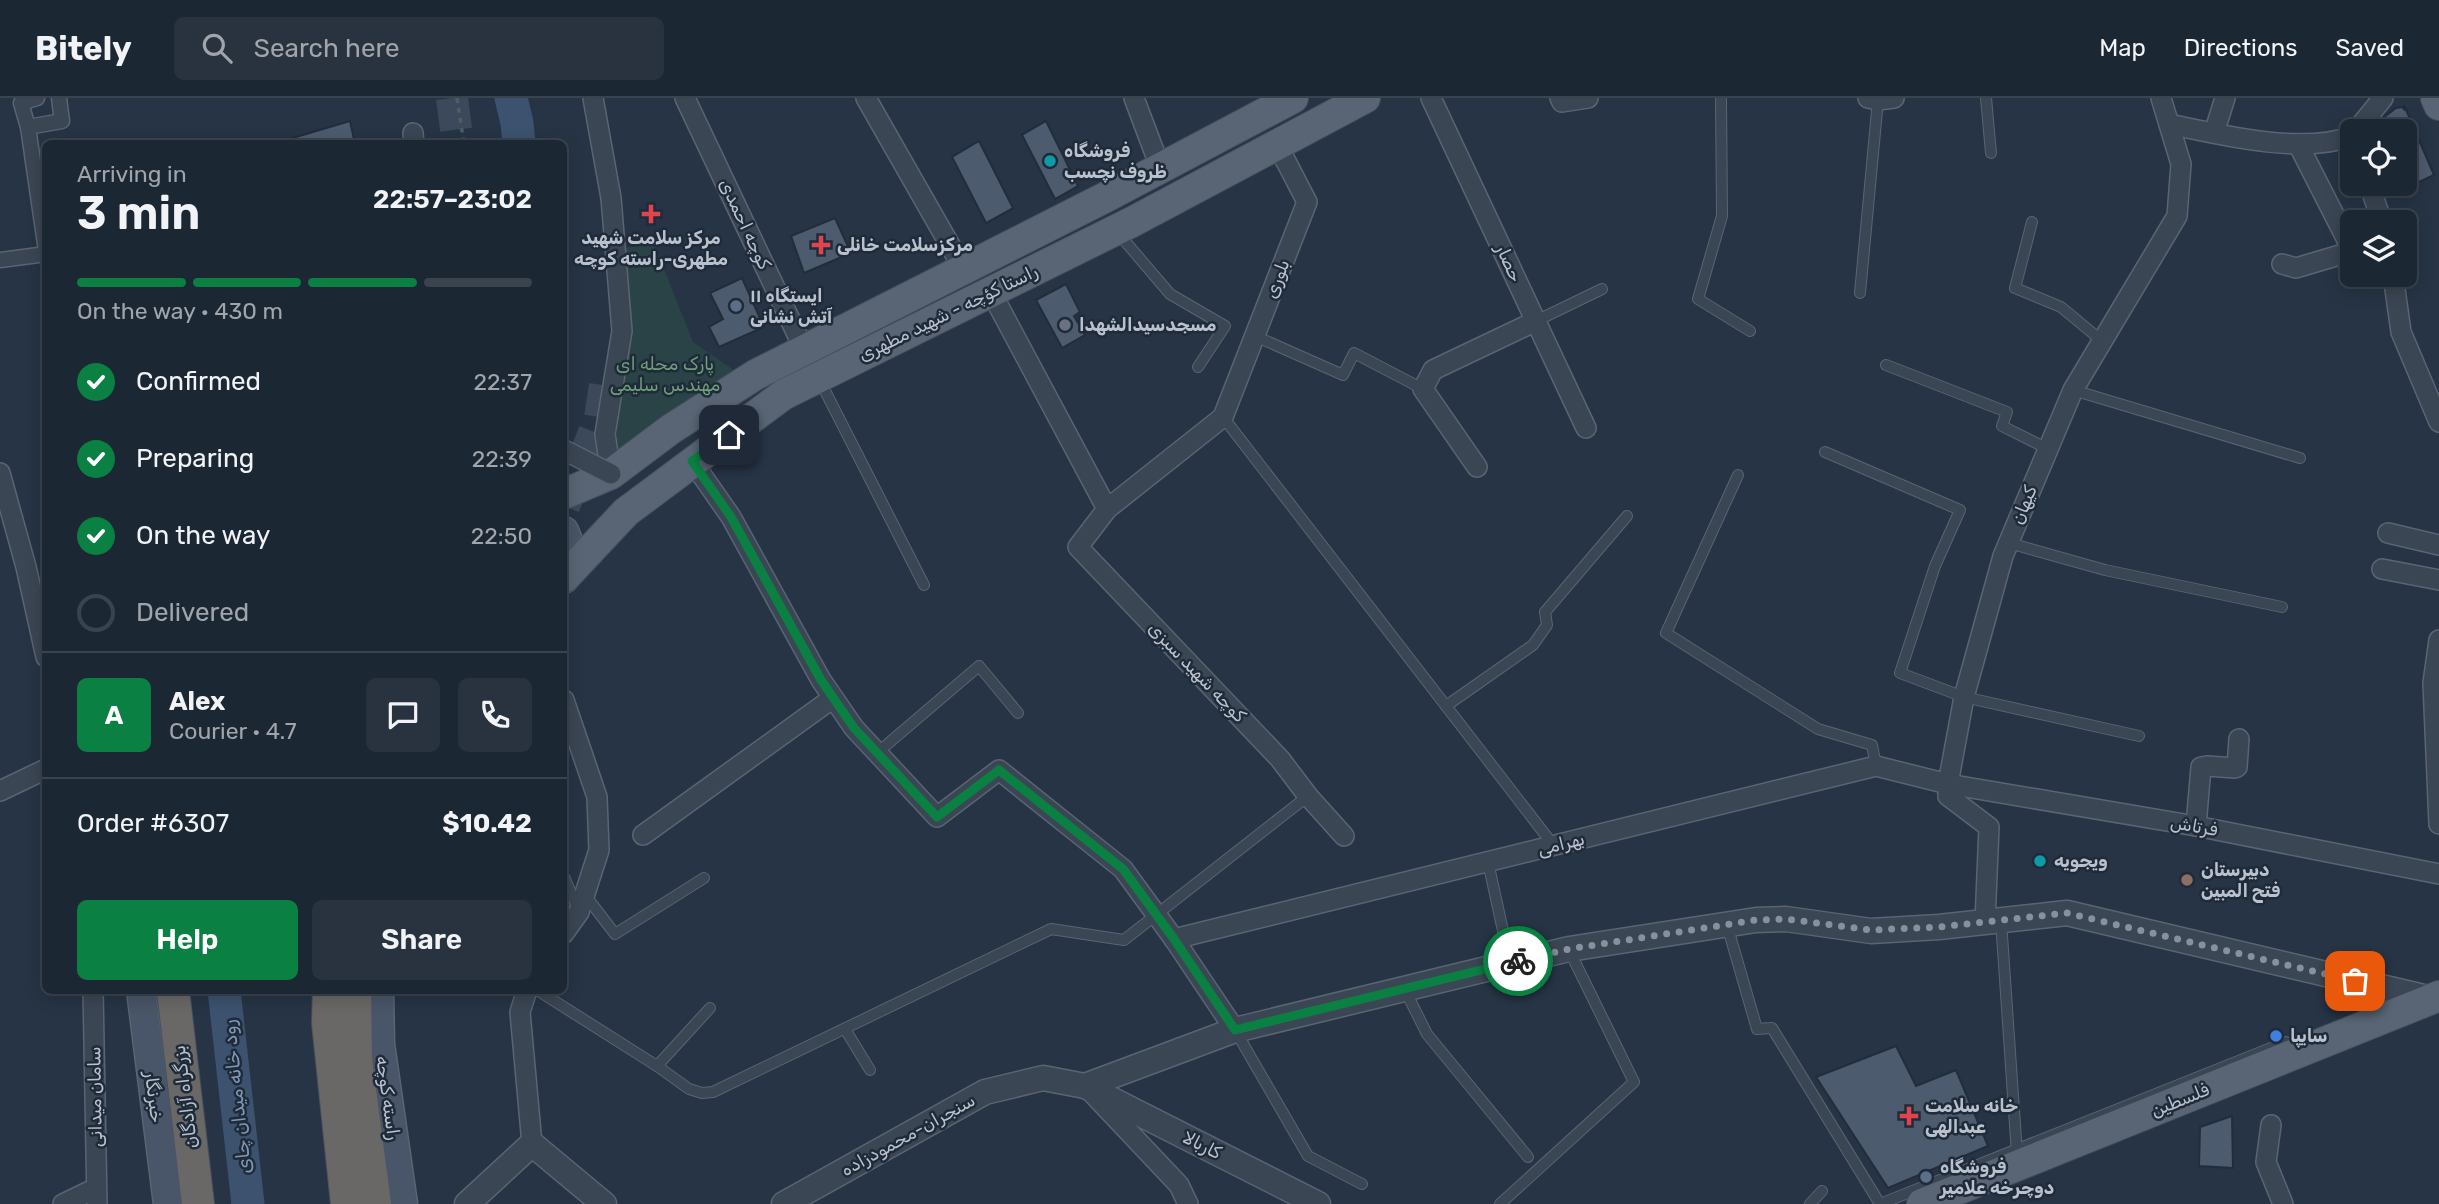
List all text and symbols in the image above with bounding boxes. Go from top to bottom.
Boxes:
search box [174,17,664,80]
text: Bitely [35,29,132,68]
icon: search [198,29,236,67]
text: Search here [254,33,400,64]
text: Map [2099,34,2146,62]
text: Directions [2184,34,2297,62]
text: Saved [2335,34,2404,62]
map controls [2340,119,2417,287]
button: locate [2340,119,2417,196]
place label: فروشگاه ظروف نچسب [1064,140,1167,183]
marker: فروشگاه ظروف نچسب [1042,153,1058,169]
text: Arriving in [77,160,187,188]
street label: کوچه احمدی [714,175,776,273]
text: 22:57–23:02 [373,184,532,215]
text: 3 min [77,186,200,241]
marker: مرکز سلامت شهید مطهری-راسته کوچه [641,204,661,224]
button: layers [2340,210,2417,287]
place label: مرکز سلامت شهید مطهری-راسته کوچه [574,227,728,270]
place label: مرکزسلامت خانلی [837,234,973,256]
marker: مرکزسلامت خانلی [811,235,831,255]
street label: حصار [1490,239,1527,286]
street label: بلوری [1260,256,1294,302]
street label: راستا کؤچه - شهید مطهری [855,260,1041,366]
place label: ایستگاه ۱۱ آتش نشانی [750,285,833,328]
text: On the way · 430 m [77,297,283,325]
marker: ایستگاه ۱۱ آتش نشانی [728,298,744,314]
place label: مسجدسیدالشهدا [1079,314,1216,336]
marker: مسجدسیدالشهدا [1057,317,1073,333]
park label: پارک محله ای مهندس سلیمی [610,353,720,396]
icon: check [77,363,115,401]
text: Confirmed [136,366,261,397]
text: 22:37 [473,368,532,396]
pin [699,405,759,465]
icon: home [710,416,748,454]
icon: check [77,440,115,478]
text: Preparing [136,443,254,474]
text: 22:39 [472,445,532,473]
street label: کیهان [2006,482,2042,528]
icon: check [77,517,115,555]
text: On the way [136,520,270,551]
text: 22:50 [471,522,532,550]
text: Delivered [136,597,249,628]
street label: کوچه شهید سبزی [1144,617,1250,727]
button: chat [366,678,440,752]
button: phone [458,678,532,752]
text: Alex [169,686,225,717]
text: A [105,700,123,731]
text: Courier · 4.7 [169,717,296,745]
text: Order #6307 [77,808,229,839]
text: $10.42 [442,808,532,839]
street label: فرتاش [2169,811,2219,841]
street label: بهرامی [1535,828,1587,860]
place label: ویجویه [2054,850,2108,872]
marker: ویجویه [2032,853,2048,869]
place label: دبیرستان فتح المبین [2201,859,2280,904]
marker: دبیرستان فتح المبین [2179,872,2195,888]
button: Help [77,900,298,980]
button: Share [312,900,532,980]
courier [1483,926,1553,996]
icon: bike [1499,942,1537,980]
pin [2325,951,2385,1011]
icon: bag [2336,962,2374,1000]
water label: رود خانه میدان چای [217,1019,256,1175]
place label: سایپا [2290,1025,2328,1048]
marker: سایپا [2268,1028,2284,1044]
street label: بزرگراه آزادگان [168,1044,202,1150]
street label: سامان میدانی [83,1046,107,1148]
street label: راسته کوچه [371,1054,405,1142]
street label: خبرنگار [140,1069,168,1124]
street label: فلسطین [2148,1078,2212,1122]
street label: سنجران-محمودزاده [837,1089,979,1181]
place label: خانه سلامت عبدالهی [1925,1095,2018,1138]
marker: خانه سلامت عبدالهی [1899,1106,1919,1126]
street label: کاربالا [1179,1126,1225,1164]
place label: فروشگاه دوچرخه علامیر [1939,1156,2054,1199]
marker: فروشگاه دوچرخه علامیر [1918,1169,1934,1185]

